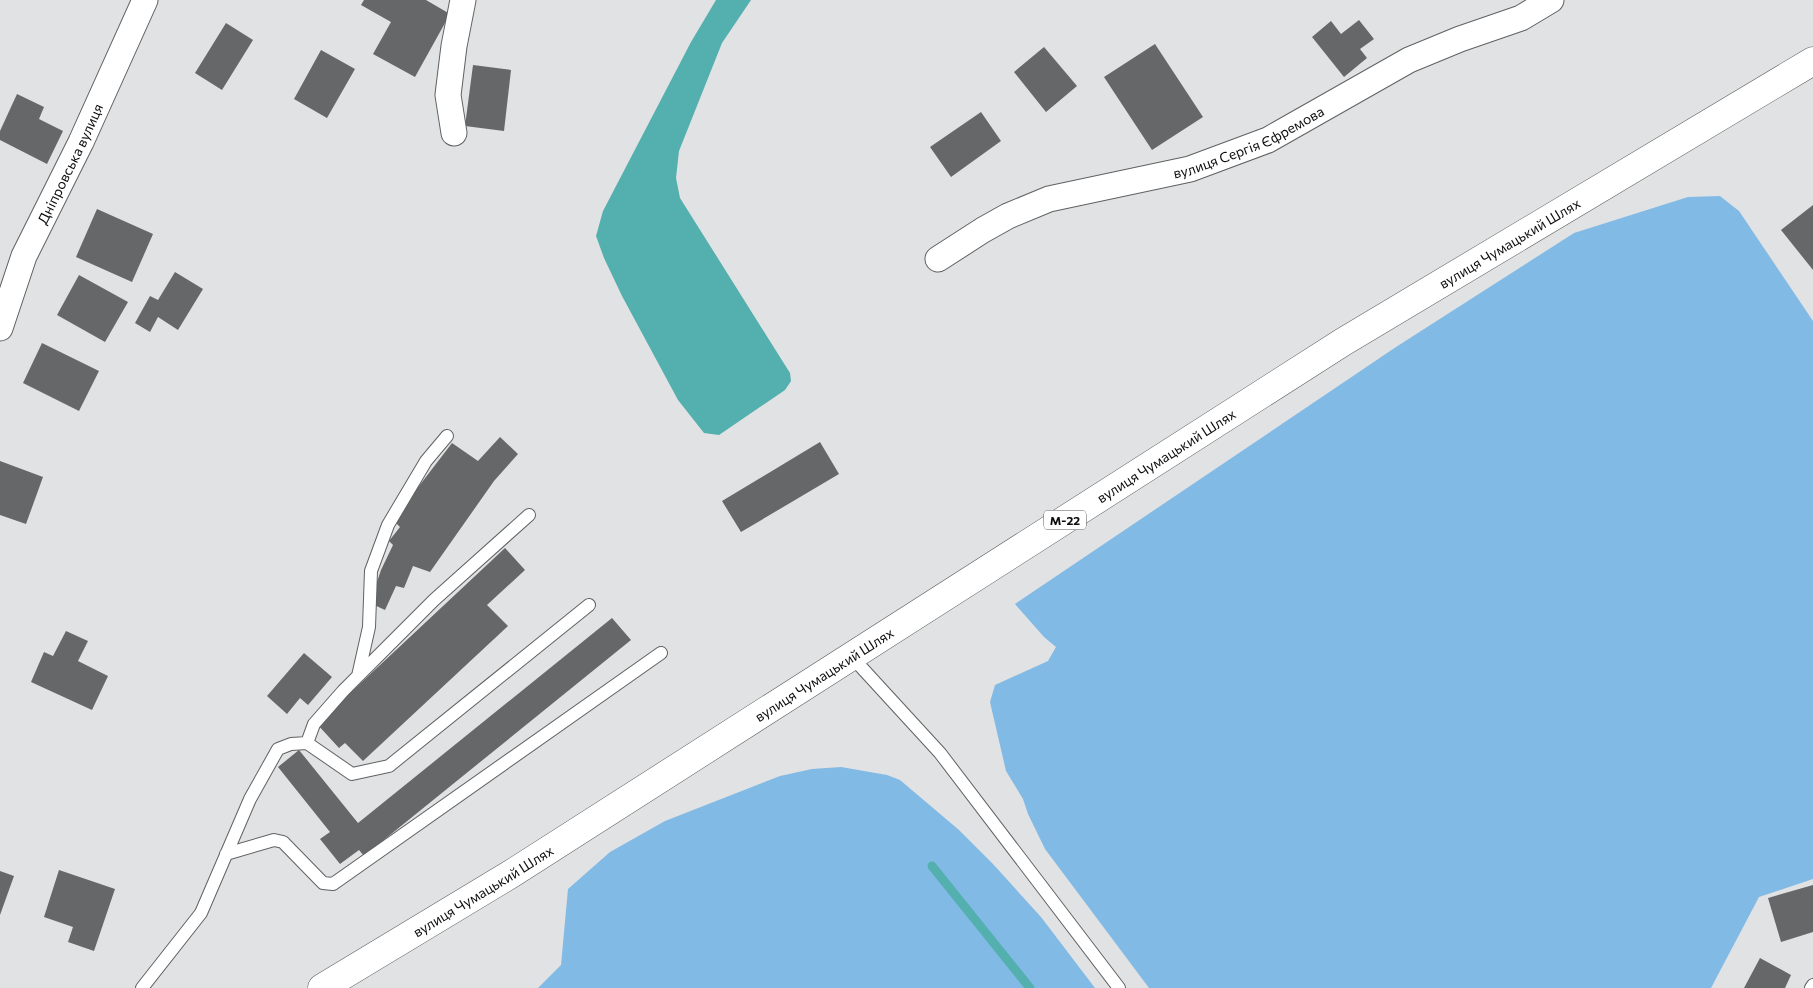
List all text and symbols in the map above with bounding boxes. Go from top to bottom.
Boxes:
street label: Дніпровська вулиця [33,101,106,227]
street label: вулиця Сергія Єфремова [1172,102,1326,181]
street label: вулиця Чумацький Шлях [1436,194,1583,291]
street label: вулиця Чумацький Шлях [1093,404,1239,506]
road number: М-22 [1044,510,1086,530]
street label: вулиця Чумацький Шлях [751,623,897,725]
street label: вулиця Чумацький Шлях [409,841,557,940]

